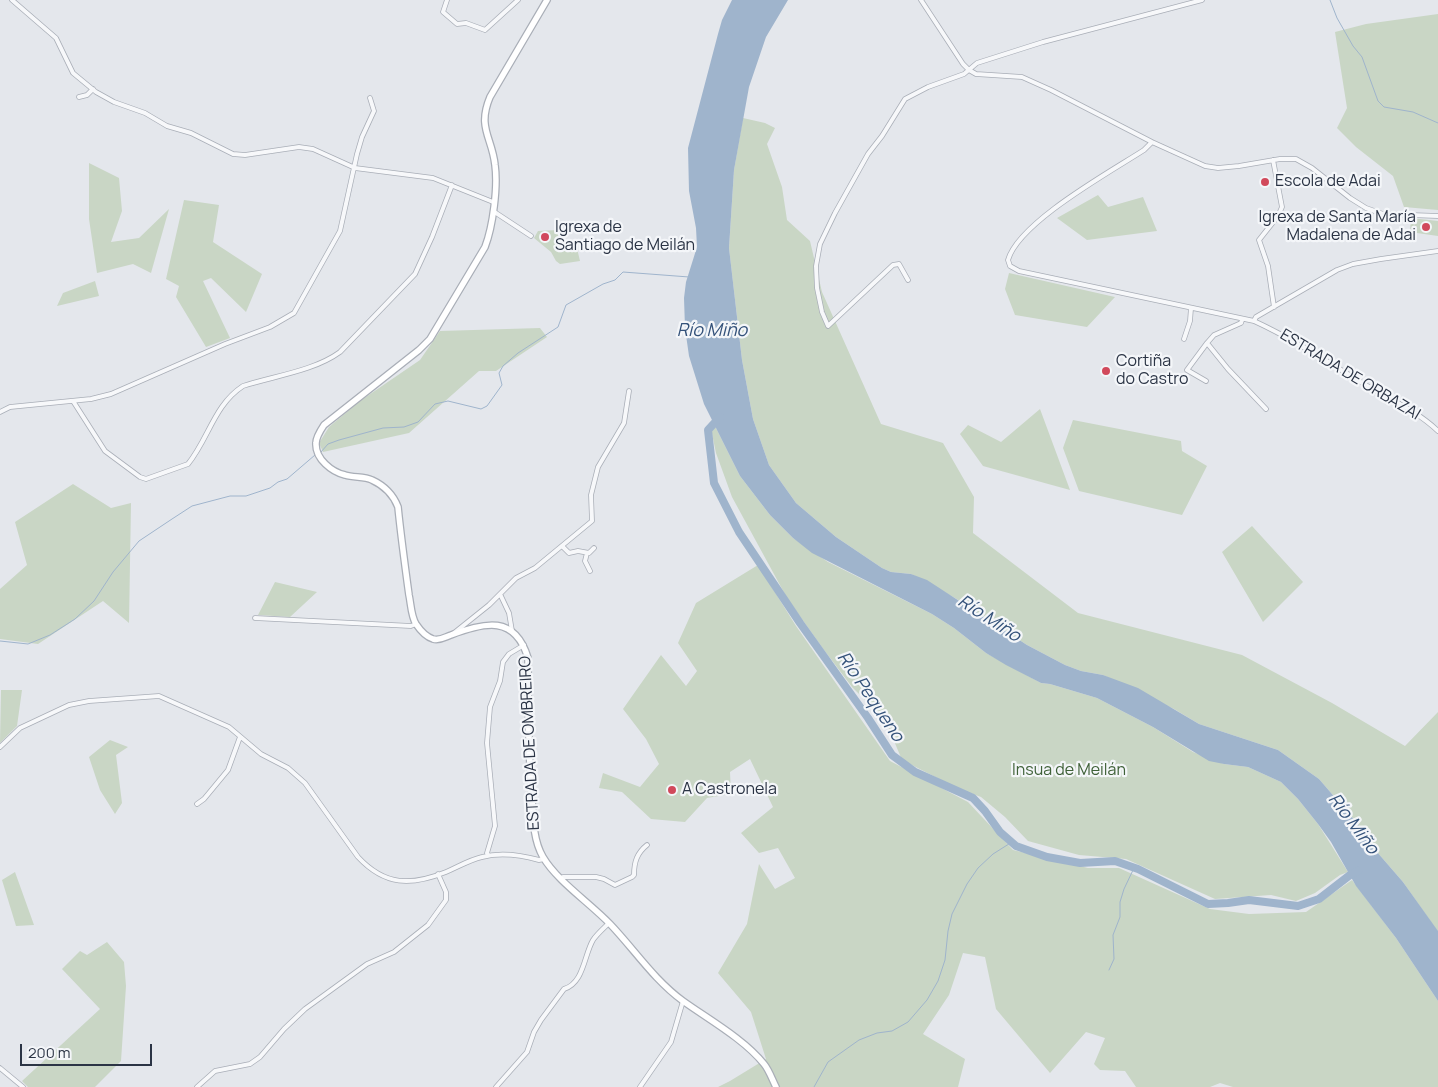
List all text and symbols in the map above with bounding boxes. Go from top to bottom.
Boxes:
place label: Escola de Adai [1275,172,1381,192]
marker: Escola de Adai [1259,176,1271,188]
place label: Igrexa de Santa María Madalena de Adai [1258,208,1416,246]
place label: Igrexa de Santiago de Meilán [555,218,695,256]
marker: Igrexa de Santa María Madalena de Adai [1420,221,1432,233]
marker: Igrexa de Santiago de Meilán [539,231,551,243]
water label: Río Miño [677,320,747,342]
street label: ESTRADA DE ORBAZAI [1276,325,1424,425]
place label: Cortiña do Castro [1116,352,1188,390]
marker: Cortiña do Castro [1100,365,1112,377]
water label: Río Miño [954,591,1024,647]
water label: Río Pequeno [832,648,908,746]
street label: ESTRADA DE OMBREIRO [516,655,544,831]
park label: Insua de Meilán [1012,761,1126,781]
place label: A Castronela [682,780,777,800]
marker: A Castronela [666,784,678,796]
water label: Río Miño [1323,789,1383,859]
scale bar [22,1034,155,1066]
text: 200 m [28,1042,71,1063]

